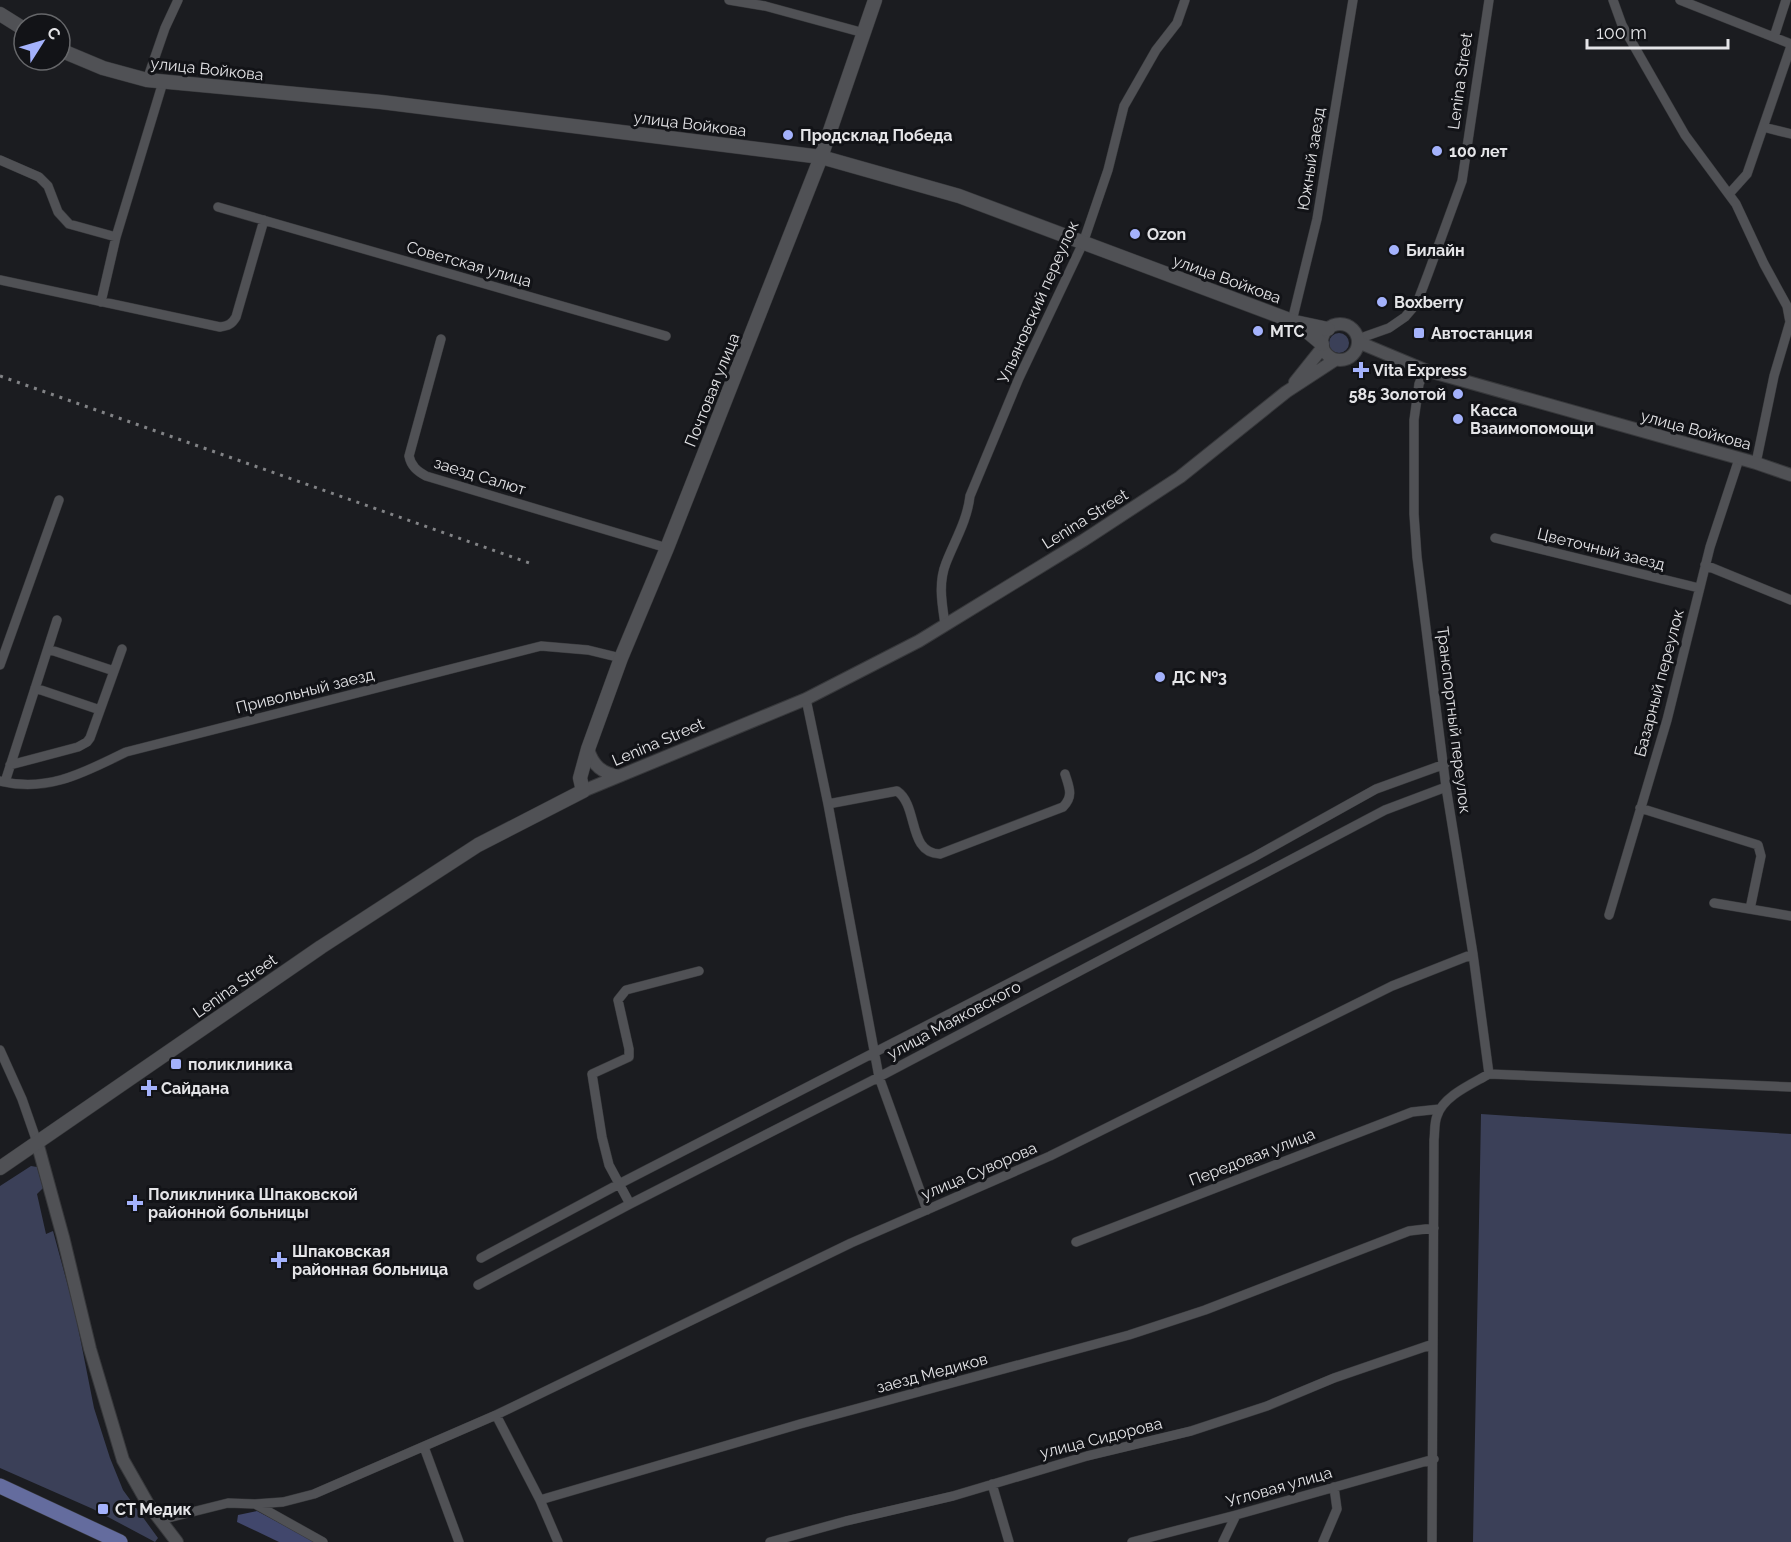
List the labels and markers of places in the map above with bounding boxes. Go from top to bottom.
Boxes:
place label: Продсклад Победа [800,126,953,145]
marker: Продсклад Победа [781,128,795,142]
place label: 100 лет [1449,142,1507,161]
marker: 100 лет [1430,144,1444,158]
place label: Ozon [1147,225,1186,244]
marker: Ozon [1128,227,1142,241]
place label: Билайн [1406,241,1465,260]
marker: Билайн [1387,243,1401,257]
place label: Boxberry [1394,293,1464,312]
marker: Boxberry [1375,295,1389,309]
place label: МТС [1270,322,1304,341]
marker: МТС [1251,324,1265,338]
place label: Автостанция [1431,324,1533,343]
marker: Автостанция [1412,326,1426,340]
place label: Vita Express [1373,361,1467,380]
marker: Vita Express [1354,363,1368,377]
place label: 585 Золотой [1349,385,1446,404]
marker: 585 Золотой [1451,387,1465,401]
place label: Касса Взаимопомощи [1470,401,1594,438]
marker: Касса Взаимопомощи [1451,412,1465,426]
place label: ДС №3 [1172,668,1227,687]
marker: ДС №3 [1153,670,1167,684]
place label: поликлиника [188,1055,293,1074]
marker: поликлиника [169,1057,183,1071]
place label: Сайдана [161,1079,229,1098]
marker: Сайдана [142,1081,156,1095]
place label: Поликлиника Шпаковской районной больницы [148,1185,358,1222]
marker: Поликлиника Шпаковской районной больницы [126,1194,144,1212]
place label: Шпаковская районная больница [292,1242,448,1279]
marker: Шпаковская районная больница [270,1251,288,1269]
place label: СТ Медик [115,1500,192,1519]
marker: СТ Медик [96,1502,110,1516]

